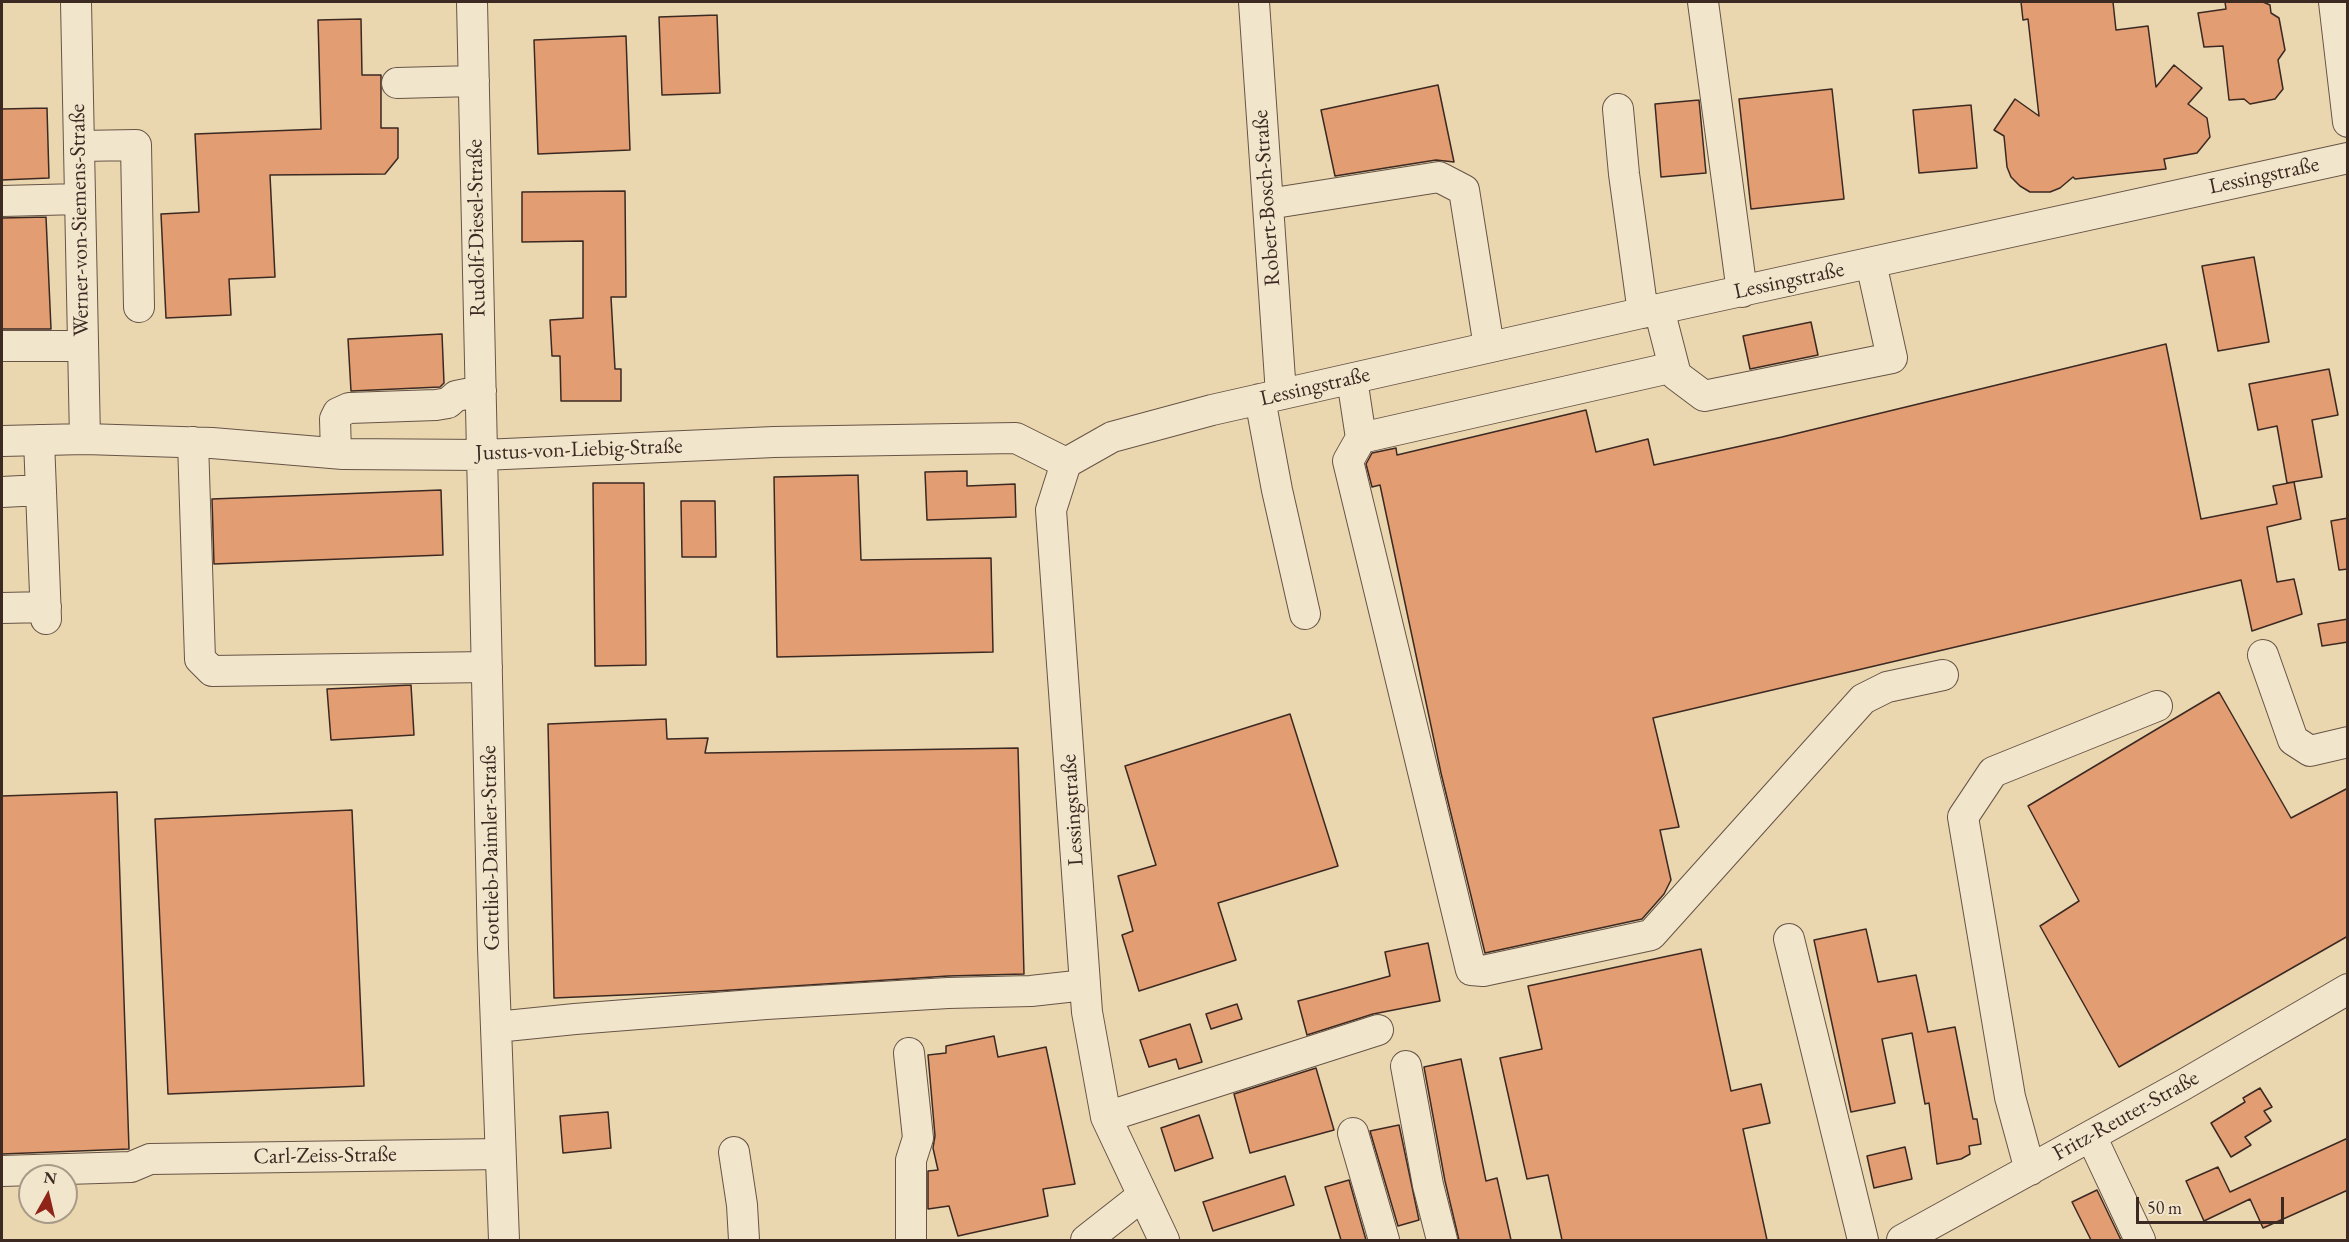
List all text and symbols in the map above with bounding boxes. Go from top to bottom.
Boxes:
street label: Werner-von-Siemens-Straße [65,103,95,337]
street label: Robert-Bosch-Straße [1248,109,1286,287]
street label: Rudolf-Diesel-Straße [462,139,492,317]
street label: Lessingstraße [2206,151,2322,201]
street label: Lessingstraße [1731,256,1847,306]
street label: Lessingstraße [1257,362,1373,412]
street label: Justus-von-Liebig-Straße [475,433,683,467]
street label: Gottlieb-Daimler-Straße [476,745,506,951]
street label: Lessingstraße [1056,753,1090,867]
street label: Fritz-Reuter-Straße [2048,1065,2204,1167]
street label: Carl-Zeiss-Straße [253,1142,397,1170]
north arrow [18,1164,78,1224]
text: N [42,1166,58,1189]
scale bar [2139,1185,2288,1223]
text: 50 m [2147,1196,2182,1219]

